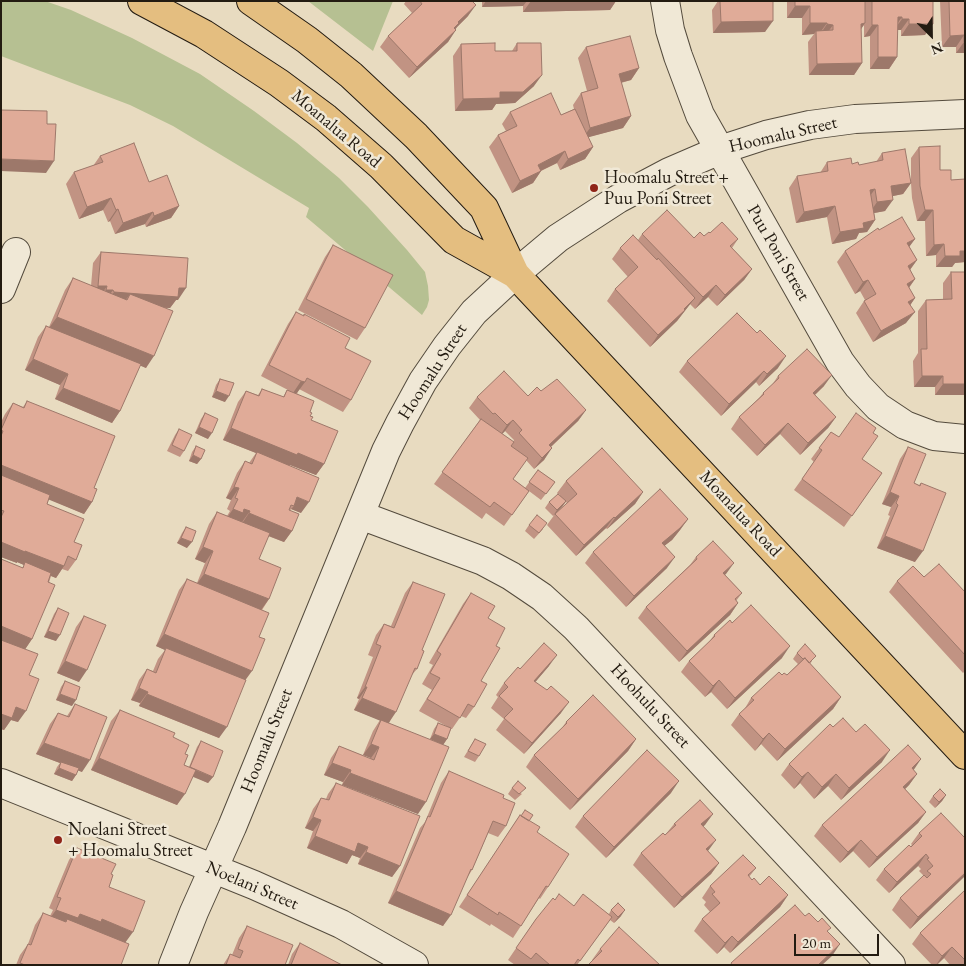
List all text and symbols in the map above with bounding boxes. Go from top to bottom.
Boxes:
north arrow [906,10,956,60]
text: N [928,38,946,59]
street label: Moanalua Road [287,85,385,173]
street label: Hoomalu Street [727,112,839,158]
place label: Hoomalu Street + Puu Poni Street [604,167,729,210]
marker: Hoomalu Street + Puu Poni Street [588,182,600,194]
street label: Puu Poni Street [742,201,814,305]
street label: Hoomalu Street [394,320,472,424]
street label: Moanalua Road [694,466,786,562]
street label: Hoohulu Street [605,659,695,753]
street label: Hoomalu Street [236,686,298,796]
place label: Noelani Street + Hoomalu Street [68,819,193,862]
marker: Noelani Street + Hoomalu Street [52,834,64,846]
street label: Noelani Street [202,857,302,915]
scale bar [796,924,881,956]
text: 20 m [802,933,831,952]

